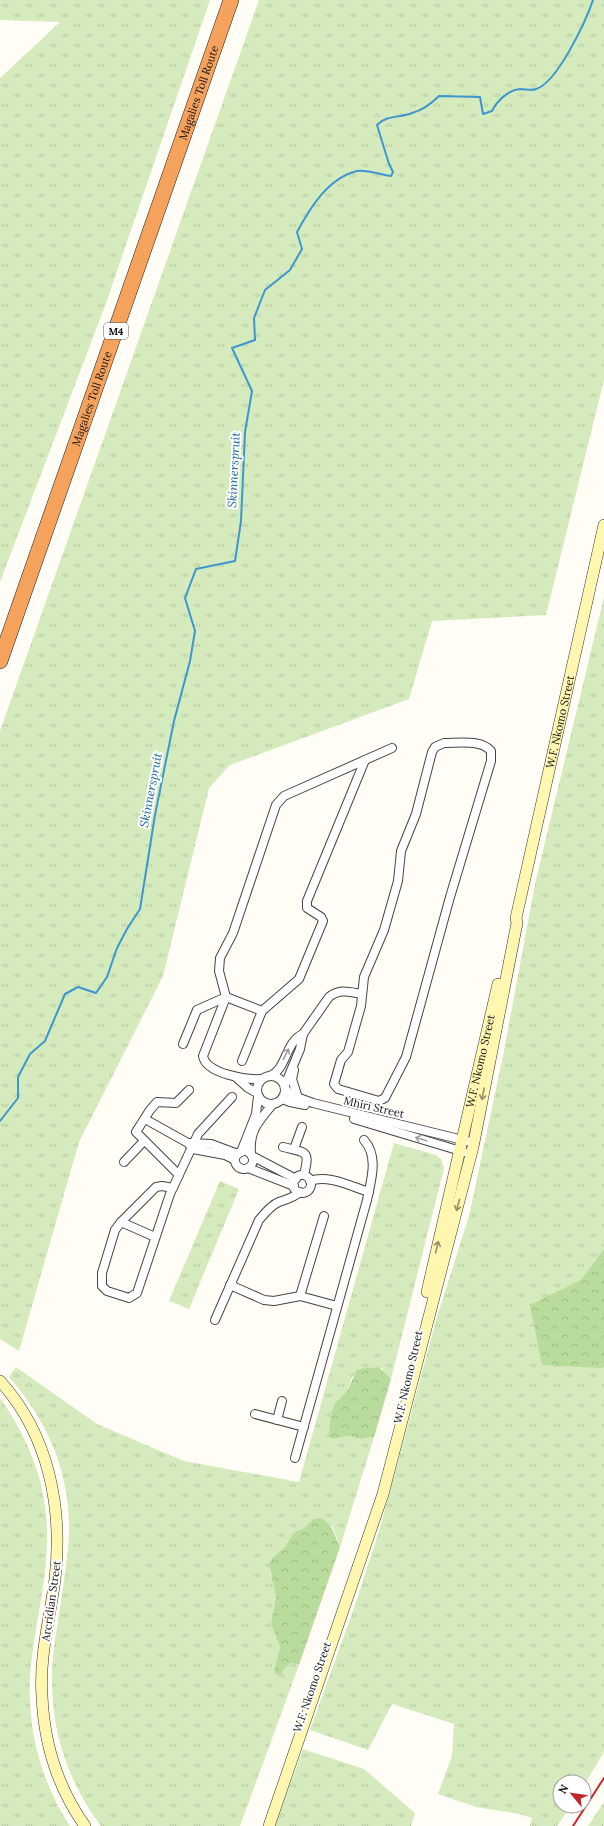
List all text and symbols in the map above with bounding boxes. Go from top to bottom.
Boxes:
street label: Magalies Toll Route [176,43,222,142]
road number: M4 [104,323,128,339]
street label: Magalies Toll Route [69,349,115,448]
water label: Skinnerspruit [224,431,243,508]
street label: W.F. Nkomo Street [543,673,577,770]
water label: Skinnerspruit [136,751,165,828]
street label: W.F. Nkomo Street [463,1012,498,1109]
one-way arrow [282,1049,290,1061]
one-way arrow [479,1087,487,1100]
street label: Mhiri Street [342,1093,406,1121]
one-way arrow [415,1135,428,1142]
one-way arrow [453,1198,461,1211]
one-way arrow [434,1240,442,1253]
street label: W.F. Nkomo Street [391,1328,426,1425]
street label: Arcridian Street [38,1559,64,1643]
street label: W.F. Nkomo Street [290,1639,334,1734]
north arrow [552,1774,592,1814]
text: N [555,1782,572,1796]

